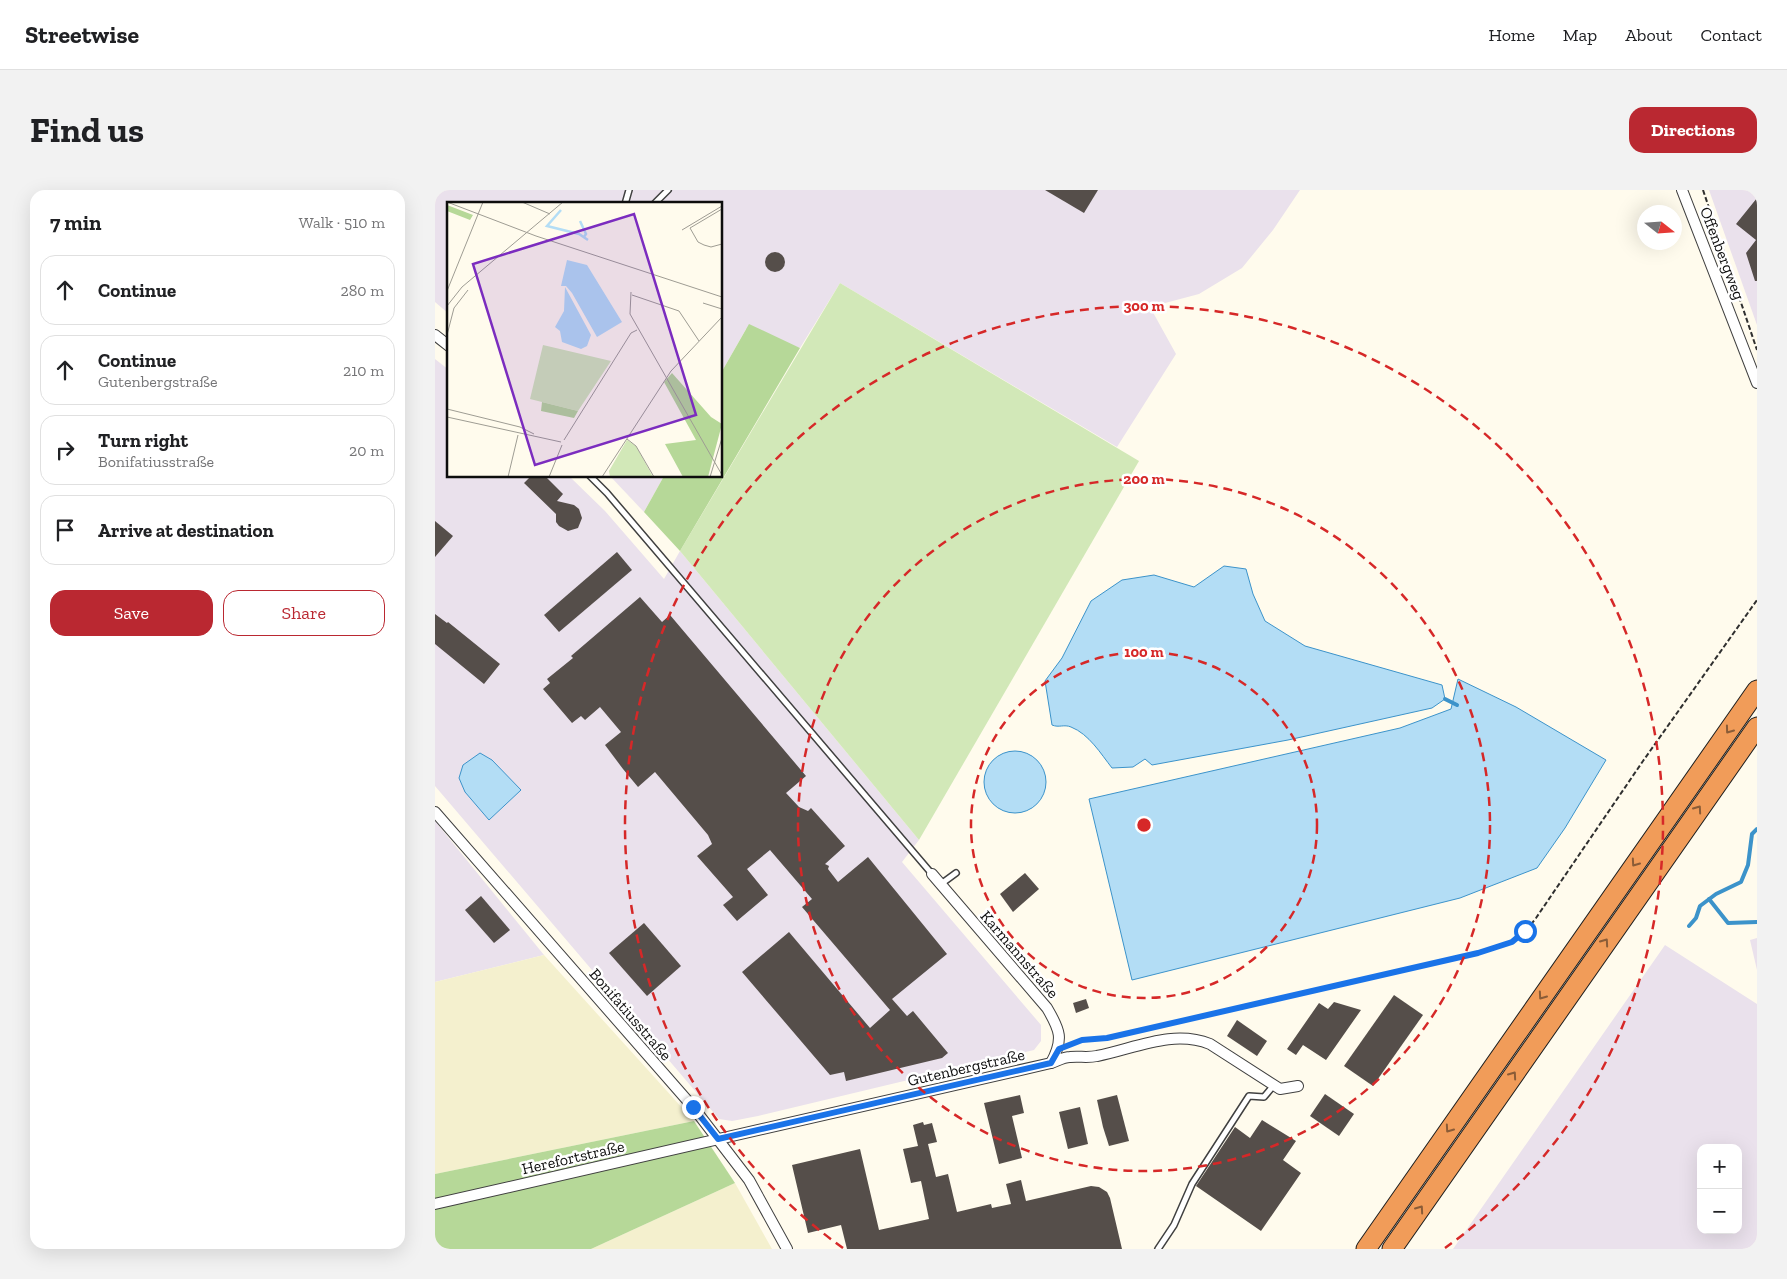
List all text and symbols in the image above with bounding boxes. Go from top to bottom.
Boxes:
text: Streetwise [25,20,139,49]
text: Home [1488,24,1535,46]
text: Map [1563,24,1597,46]
text: About [1625,24,1672,46]
text: Contact [1700,24,1762,46]
button: Directions [1629,107,1757,153]
text: Find us [30,109,144,151]
inset map [447,202,723,478]
street label: Offenbergweg [1696,204,1749,303]
north arrow [1637,205,1682,250]
text: 7 min [50,210,101,235]
text: Walk · 510 m [299,213,385,232]
icon: ahead [51,276,79,304]
text: Continue [98,279,176,302]
text: 280 m [340,281,384,300]
text: 300 m [1123,297,1165,315]
text: Continue [98,349,176,372]
icon: ahead [51,356,79,384]
text: 210 m [343,361,384,380]
text: Gutenbergstraße [98,372,218,391]
text: Turn right [98,429,188,452]
icon: right [51,436,79,464]
text: 20 m [349,441,384,460]
text: Bonifatiusstraße [98,452,214,471]
text: 200 m [1123,470,1165,488]
icon: arrive [51,516,79,544]
text: Arrive at destination [98,519,274,542]
button: Save [50,590,213,636]
button: Share [223,590,385,636]
text: 100 m [1124,643,1164,661]
one-way arrow [1726,724,1735,734]
one-way arrow [1692,805,1701,815]
centre of rings [1135,816,1153,834]
one-way arrow [1632,857,1641,866]
street label: Karmannstraße [976,907,1063,1002]
route start [1514,920,1537,943]
one-way arrow [1599,938,1608,948]
street label: Bonifatiusstraße [585,964,676,1064]
one-way arrow [1539,990,1548,1000]
street label: Gutenbergstraße [906,1045,1026,1090]
one-way arrow [1507,1072,1516,1081]
route end [682,1096,705,1119]
one-way arrow [1446,1123,1455,1133]
street label: Herefortstraße [520,1136,626,1179]
map controls [1697,1144,1742,1234]
button: + [1697,1144,1742,1189]
button: − [1697,1189,1742,1234]
one-way arrow [1414,1205,1423,1215]

